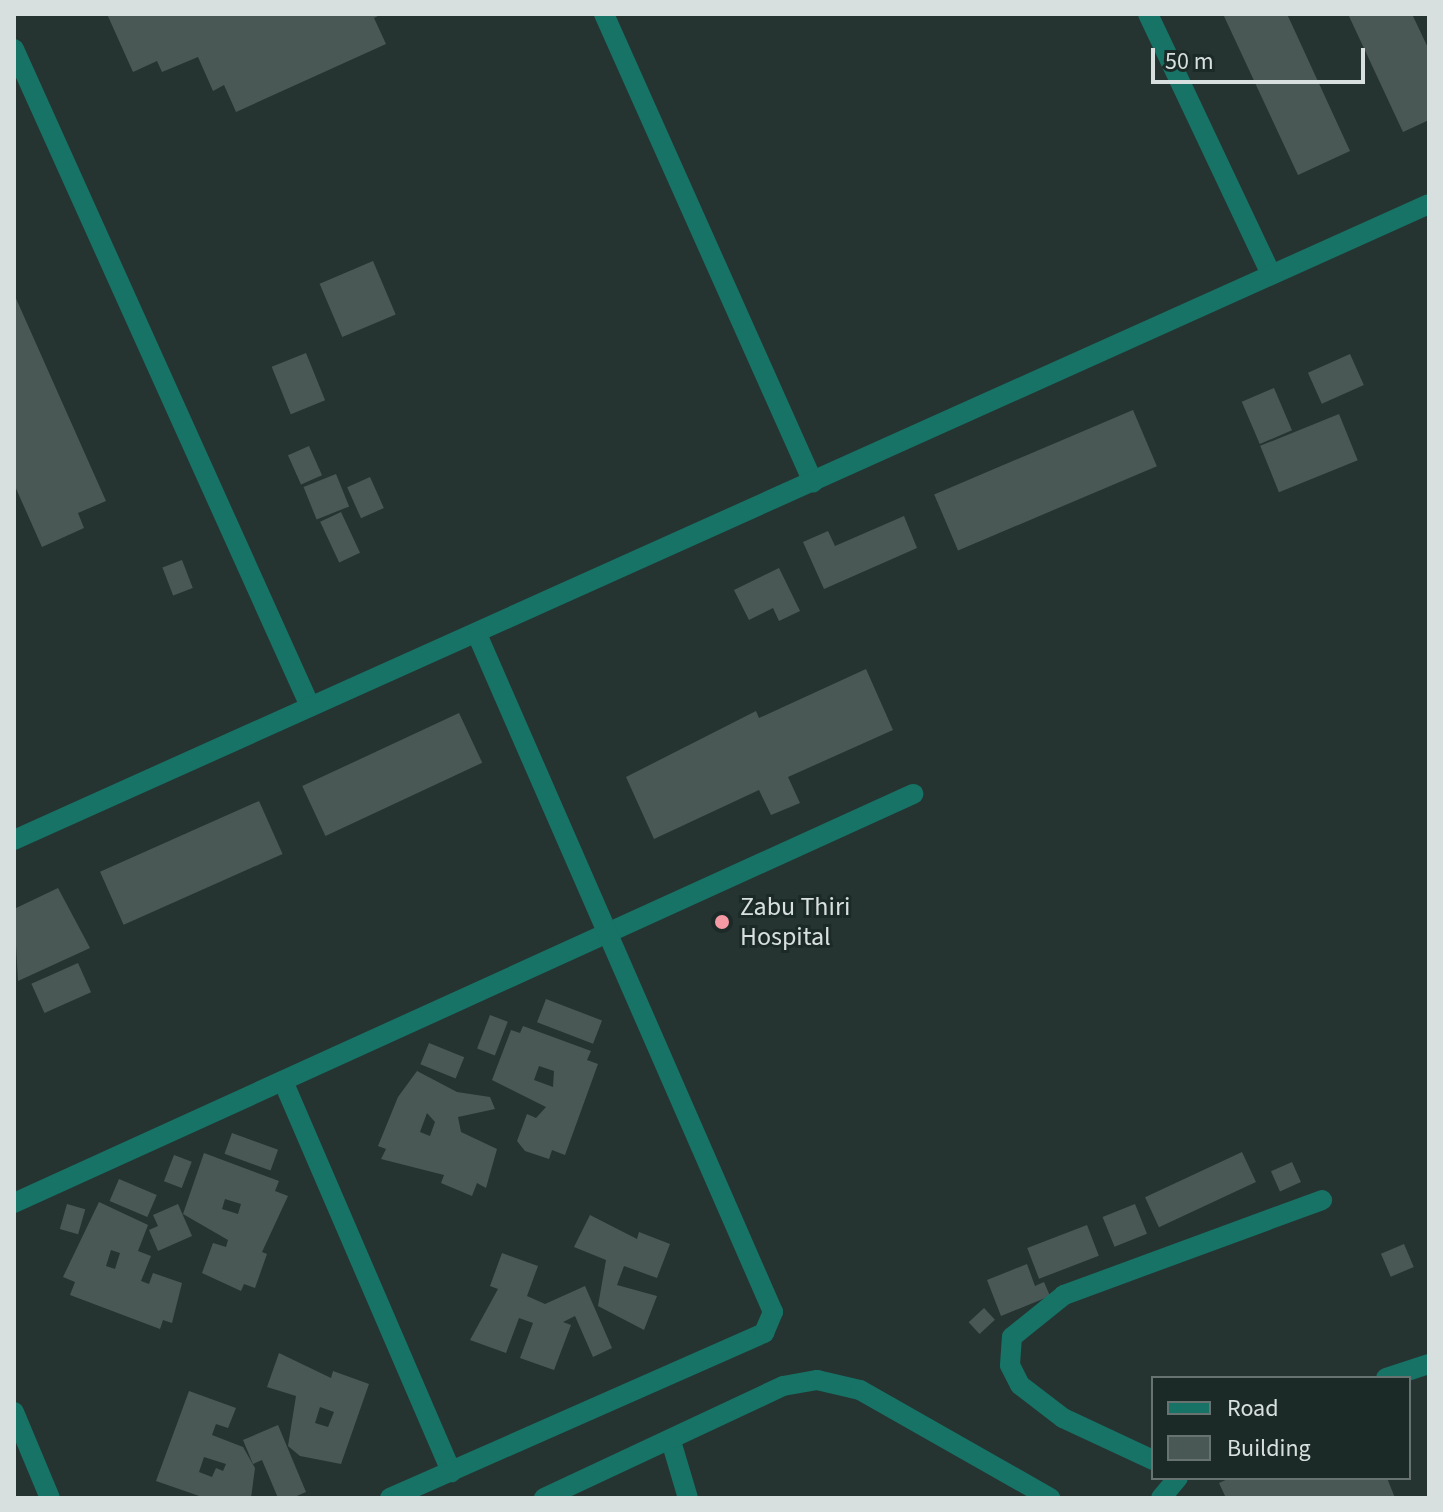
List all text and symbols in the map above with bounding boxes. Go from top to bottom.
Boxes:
scale bar [1155,32,1369,82]
text: 50 m [1165,44,1214,79]
place label: Zabu Thiri Hospital [740,891,850,952]
marker: Zabu Thiri Hospital [711,911,733,933]
legend [1151,1376,1411,1480]
text: Road [1227,1391,1279,1426]
text: Building [1227,1431,1311,1466]

